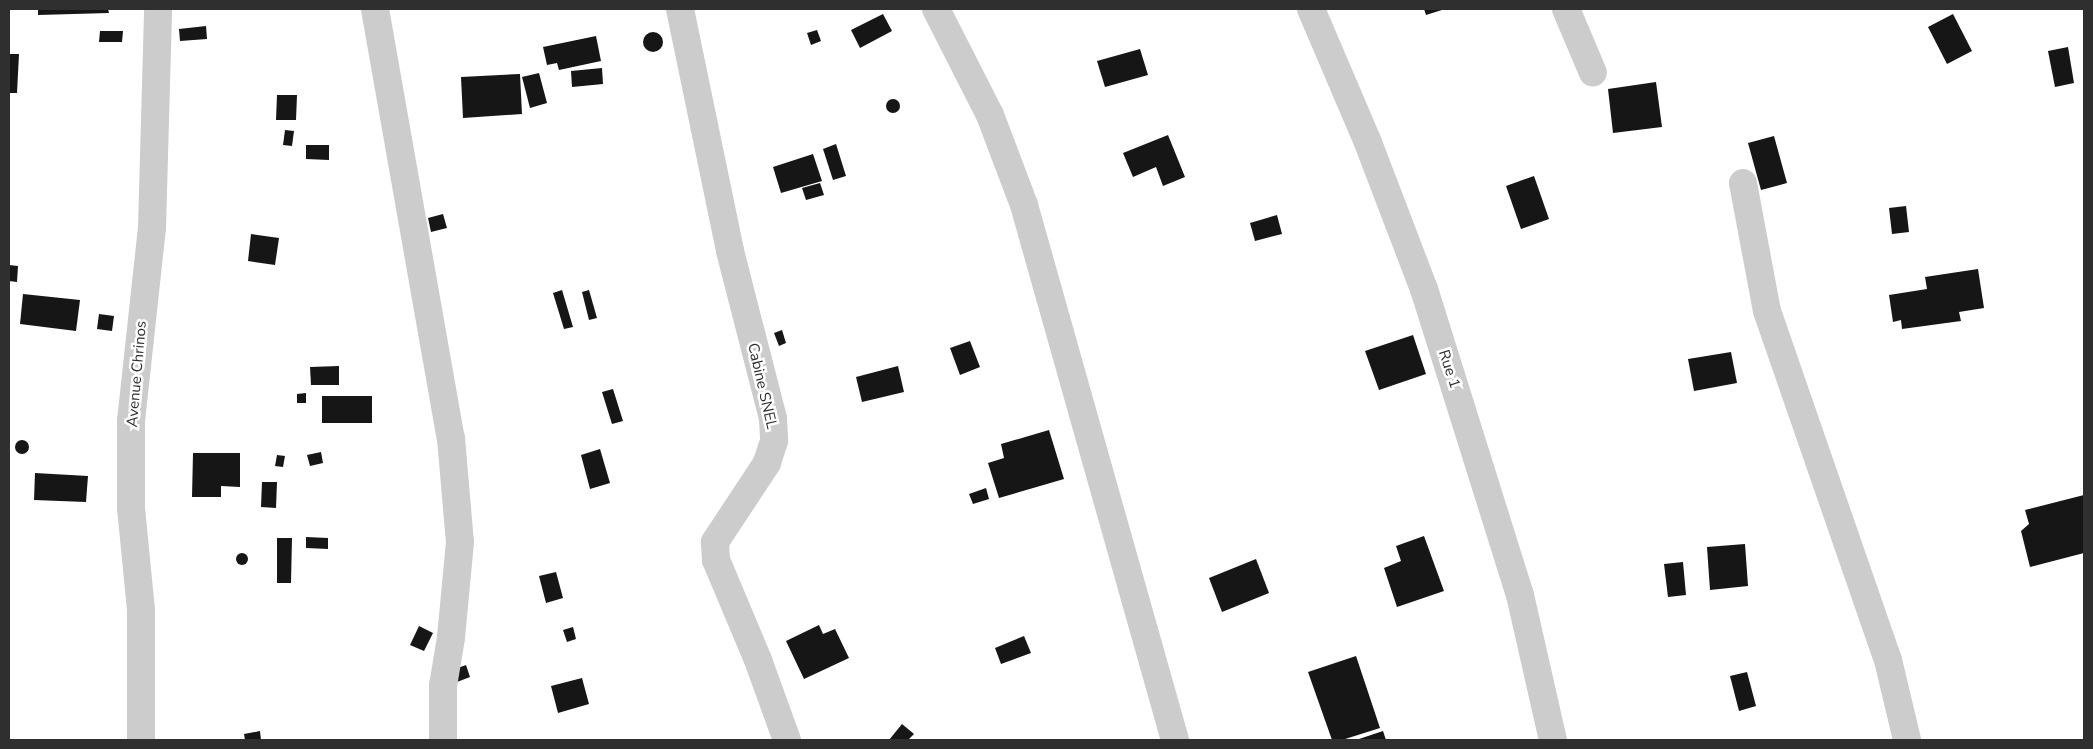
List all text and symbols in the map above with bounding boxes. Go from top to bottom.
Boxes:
street label: Avenue Chrinos [123,320,151,428]
street label: Cabine SNEL [743,341,781,431]
street label: Rue 1 [1434,348,1464,390]

